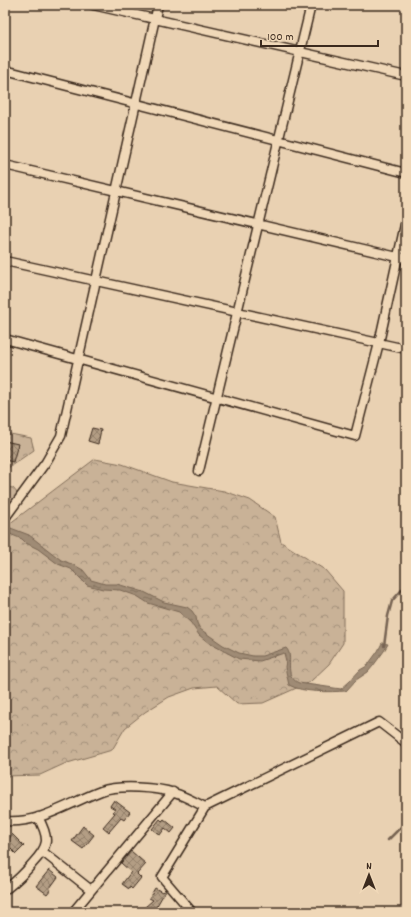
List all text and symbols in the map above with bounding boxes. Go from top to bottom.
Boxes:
scale bar [261,22,378,48]
text: 100 m [267,29,294,46]
north arrow [349,855,389,895]
text: N [366,859,372,875]

